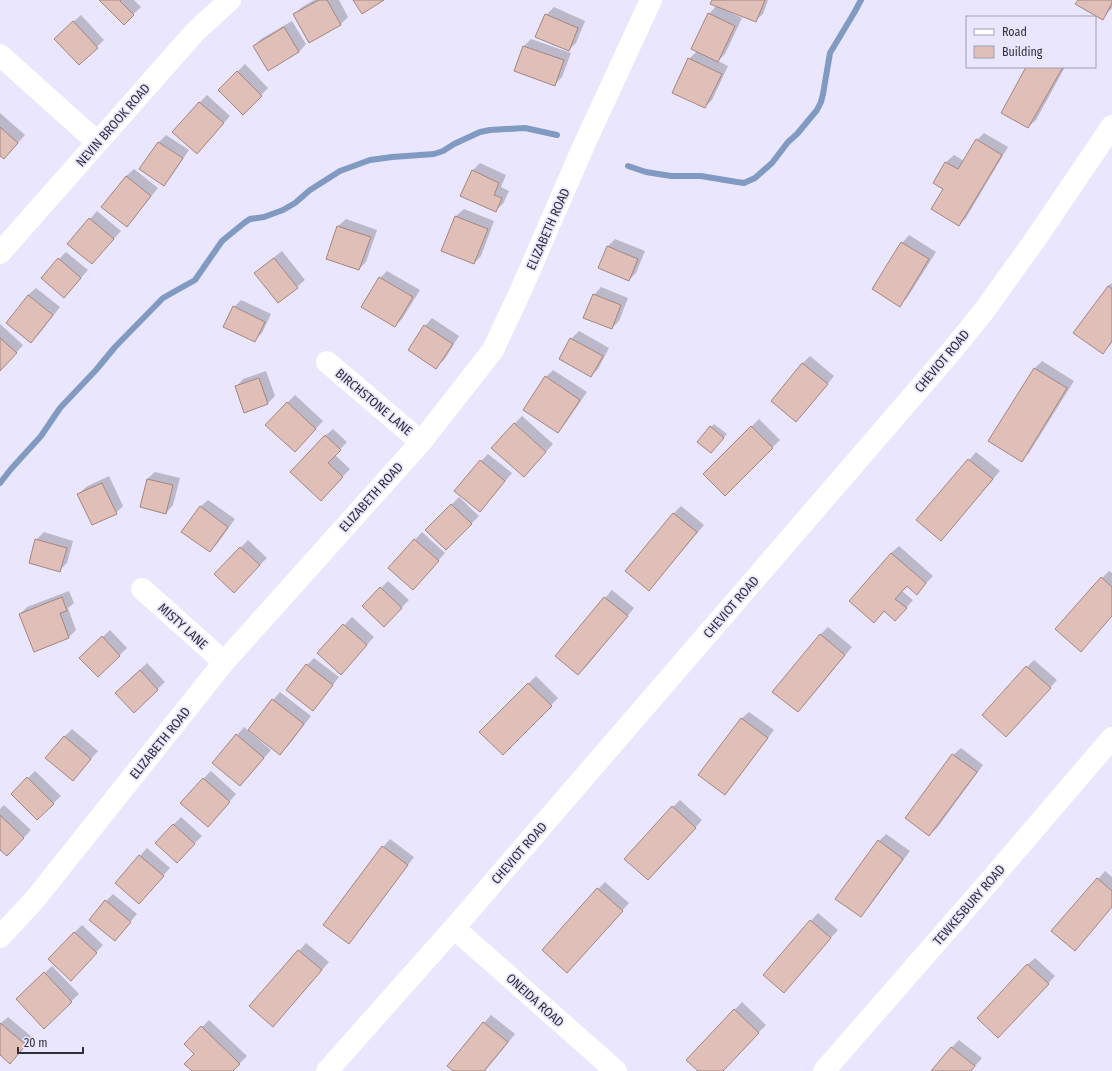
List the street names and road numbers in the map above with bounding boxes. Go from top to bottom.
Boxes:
street label: NEVIN BROOK ROAD [73,81,153,169]
street label: ELIZABETH ROAD [523,186,573,272]
street label: CHEVIOT ROAD [912,327,972,395]
street label: BIRCHSTONE LANE [333,366,415,438]
street label: ELIZABETH ROAD [336,459,406,535]
street label: CHEVIOT ROAD [700,573,762,641]
street label: MISTY LANE [155,600,211,652]
street label: ELIZABETH ROAD [127,704,193,782]
street label: CHEVIOT ROAD [488,819,550,887]
street label: TEWKESBURY ROAD [930,862,1008,948]
street label: ONEIDA ROAD [503,970,567,1030]

